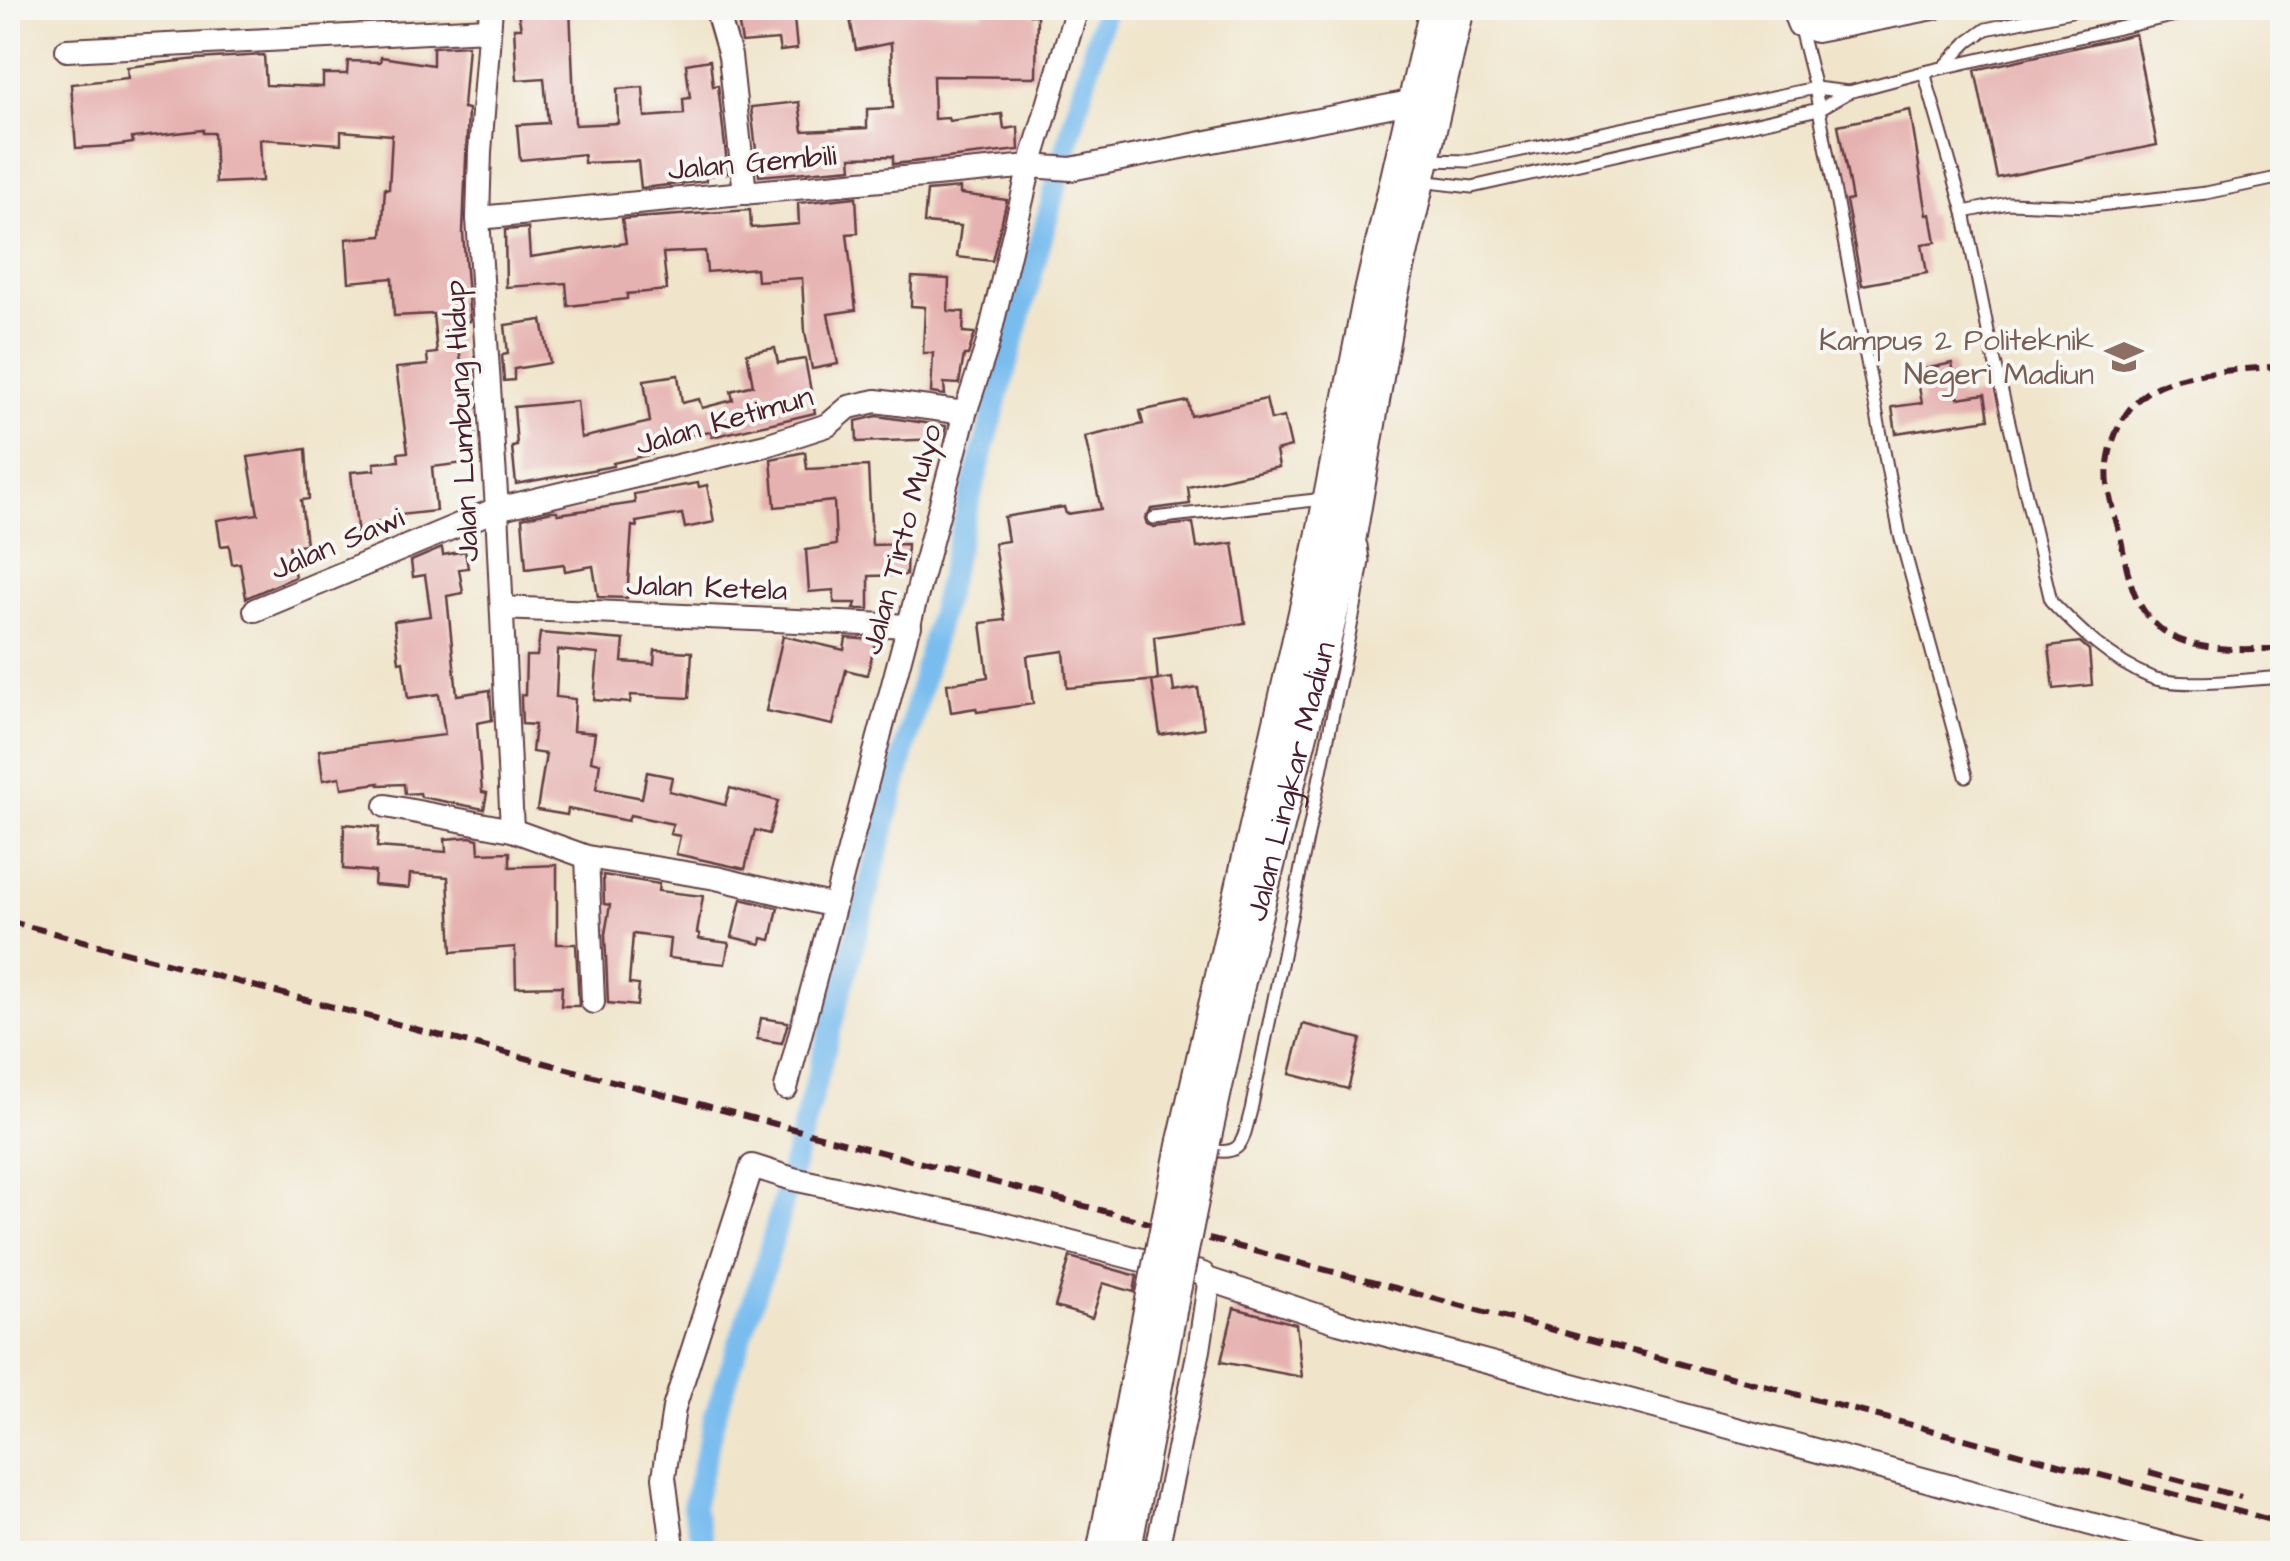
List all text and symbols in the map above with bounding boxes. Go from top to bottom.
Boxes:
street label: Jalan Gembili [666,135,839,191]
street label: Jalan Lumbung Hidup [434,279,491,563]
place label: Kampus 2 Politeknik Negeri Madiun [1819,320,2094,397]
school or university icon: Kampus 2 Politeknik Negeri Madiun [2103,336,2145,378]
street label: Jalan Ketimun [631,376,818,466]
street label: Jalan Tirto Mulyo [851,419,954,659]
street label: Jalan Sawi [264,497,411,591]
street label: Jalan Ketela [626,564,788,612]
street label: Jalan Lingkar Madiun [1236,637,1346,925]

